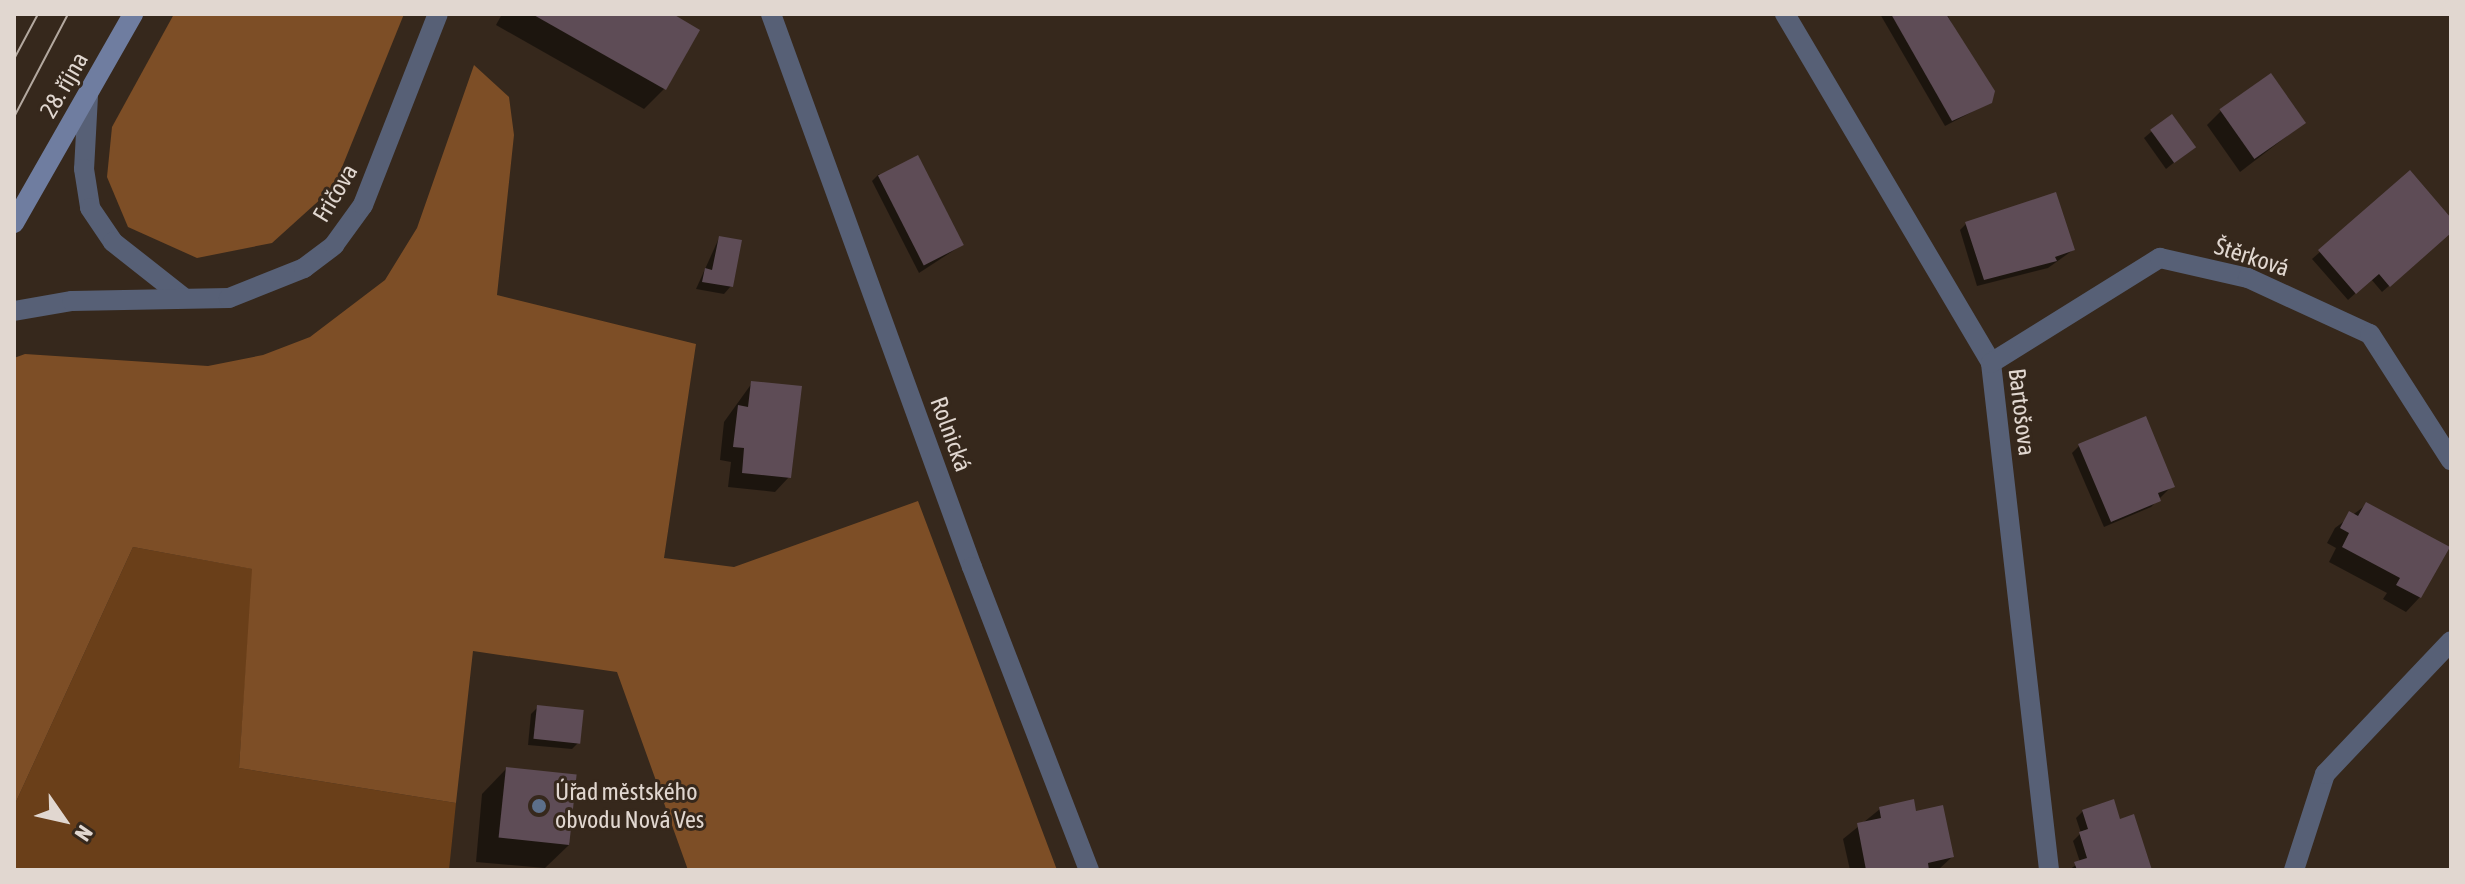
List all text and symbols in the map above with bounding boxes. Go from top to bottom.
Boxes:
street label: 28. října [34,47,94,123]
street label: Fričova [307,159,363,227]
street label: Štěrková [2211,231,2293,283]
street label: Bartošova [2002,367,2042,457]
street label: Rolnická [924,393,978,475]
place label: Úřad městského obvodu Nová Ves [555,778,704,834]
north arrow [24,780,104,860]
marker: Úřad městského obvodu Nová Ves [530,797,548,815]
text: N [69,821,98,846]

